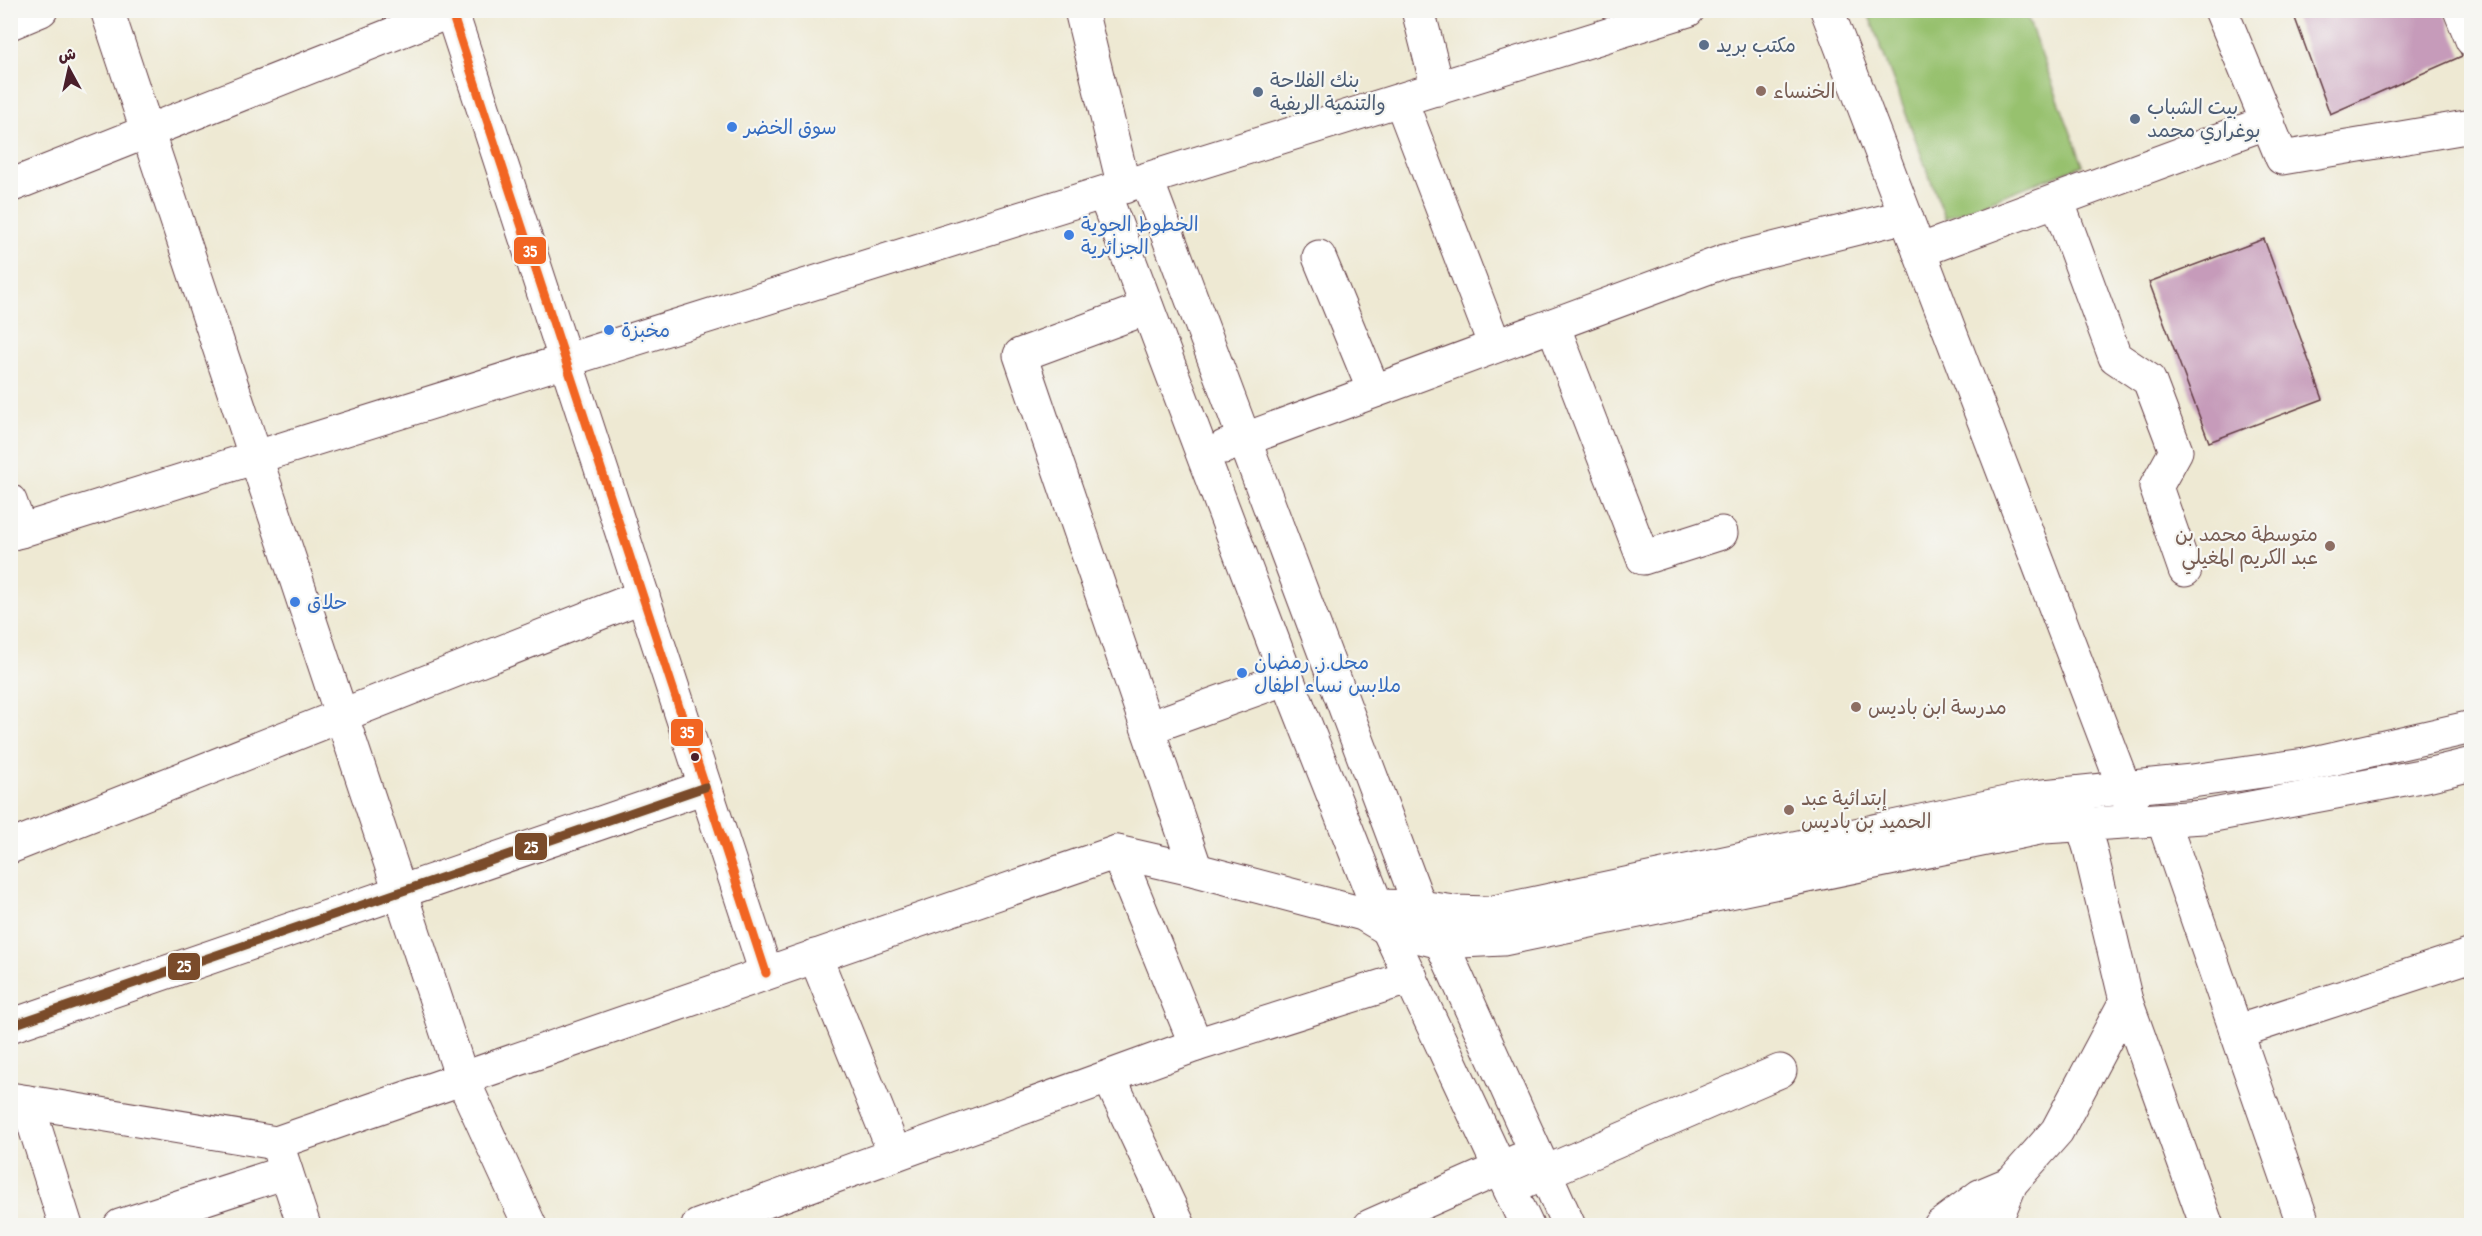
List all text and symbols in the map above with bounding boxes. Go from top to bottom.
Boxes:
place label: مكتب بريد [1716,31,1796,58]
marker: مكتب بريد [1697,38,1711,52]
north arrow [39,39,99,99]
text: ش [57,42,77,66]
place label: بنك الفلاحة والتنمية الريفية [1270,66,1386,116]
place label: الخنساء [1773,77,1835,104]
marker: الخنساء [1754,84,1768,98]
marker: بنك الفلاحة والتنمية الريفية [1251,85,1265,99]
place label: بيت الشباب بوغراري محمد [2147,93,2261,145]
marker: بيت الشباب بوغراري محمد [2128,112,2142,126]
place label: سوق الخضر [742,113,837,140]
marker: سوق الخضر [725,120,739,134]
place label: الخطوط الجوية الجزائرية [1081,210,1199,260]
marker: الخطوط الجوية الجزائرية [1062,228,1076,242]
line badge: 35 [513,236,547,265]
text: 35 [523,240,537,262]
place label: مخبزة [621,316,670,343]
marker: مخبزة [602,323,616,337]
place label: متوسطة محمد بن عبد الكريم المغيلي [2175,520,2318,575]
marker: متوسطة محمد بن عبد الكريم المغيلي [2323,539,2337,553]
place label: حلاق [307,588,348,615]
marker: حلاق [288,595,302,609]
place label: محل.ز. رمضان ملابس نساء اطفال [1254,648,1401,698]
marker: محل.ز. رمضان ملابس نساء اطفال [1235,666,1249,680]
place label: مدرسة ابن باديس [1868,693,2007,720]
marker: مدرسة ابن باديس [1849,700,1863,714]
line badge: 35 [670,718,704,747]
text: 35 [680,721,694,743]
unlabelled marker [689,751,701,763]
place label: إبتدائية عبد الحميد بن باديس [1801,784,1931,834]
marker: إبتدائية عبد الحميد بن باديس [1782,803,1796,817]
line badge: 25 [514,832,548,861]
text: 25 [524,836,538,858]
line badge: 25 [167,952,201,981]
text: 25 [177,955,191,977]

